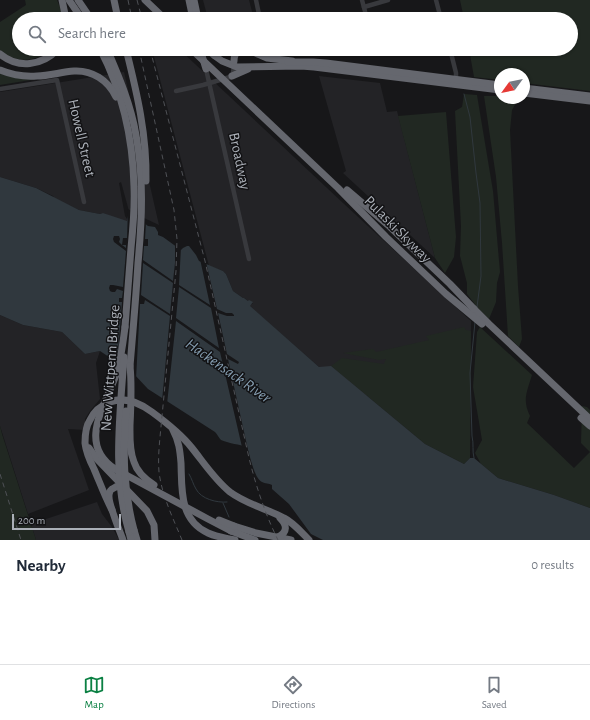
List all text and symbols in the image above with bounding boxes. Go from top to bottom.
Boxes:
search box [12,12,578,56]
icon: search [26,23,48,45]
text: Search here [58,26,126,41]
north arrow [494,68,530,104]
street label: Howell Street [65,98,98,179]
street label: Broadway [226,131,253,192]
street label: Pulaski Skyway [361,193,434,266]
street label: New Wittpenn Bridge [99,304,122,432]
water label: Hackensack River [183,336,275,407]
scale bar [12,512,121,531]
text: 200 m [18,515,45,526]
text: Nearby [16,557,66,574]
text: 0 results [531,559,574,572]
tab: Map [83,674,105,711]
tab: Directions [271,674,315,711]
tab: Saved [482,674,507,711]

